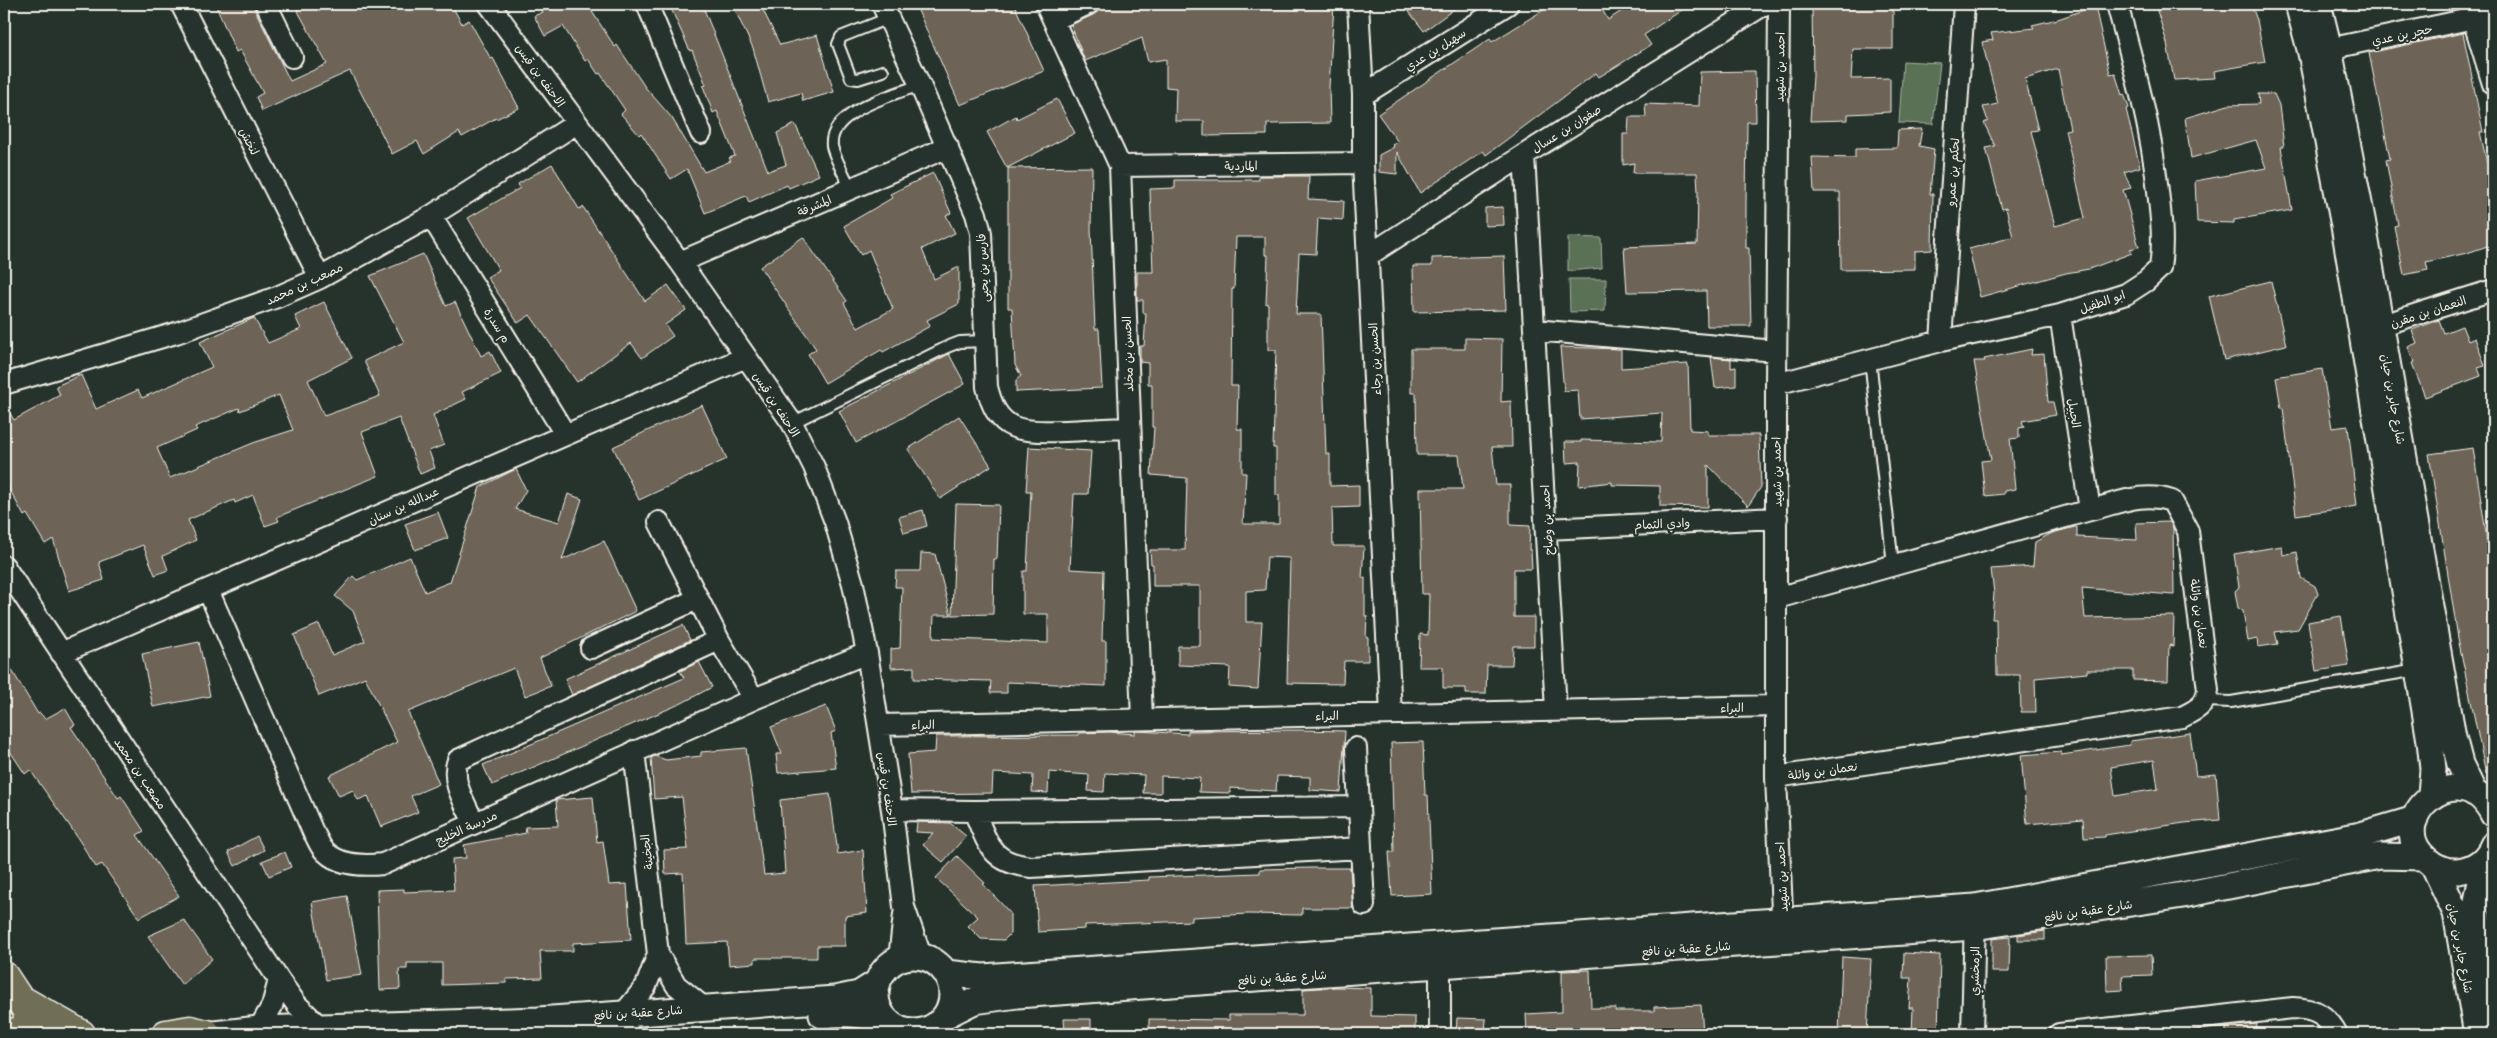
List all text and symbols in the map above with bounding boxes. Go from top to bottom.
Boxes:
street label: حجر بن عدي [2370,20,2434,50]
street label: سهيل بن عدي [1401,24,1470,76]
street label: احمد بن شهيد [1770,32,1789,102]
street label: الاحنف بن قيس [512,40,569,110]
street label: صفوان بن عسال [1528,100,1604,157]
street label: لنخش [236,125,264,157]
street label: لحكم بن عمرو [1942,137,1964,208]
street label: الماردية [1224,157,1258,173]
street label: المشرفة [794,191,834,219]
street label: فارس بن يحيى [972,233,993,303]
street label: مصعب بن محمد [263,258,346,309]
street label: ابو الطفيل [2077,286,2127,317]
street label: النعمان بن مقرن [2388,291,2468,332]
street label: م سدرة [479,304,515,347]
street label: الحسن بن مخلد [1118,316,1137,392]
street label: الحسن بن رجاء [1364,322,1385,396]
street label: شارع جابر بن حيان [2376,352,2410,446]
street label: الاحنف بن قيس [749,368,804,440]
street label: الجبيل [2064,397,2085,429]
street label: احمد بن شهيد [1767,437,1786,507]
street label: عبدالله بن سنان [365,482,441,529]
street label: احمد بن وضاح [1536,484,1558,556]
street label: وادي الثمام [1634,514,1690,534]
street label: نعمان بن وائلة [2186,578,2213,650]
street label: البراء [1720,699,1744,716]
street label: البراء [1315,707,1339,724]
street label: البراء [911,716,935,733]
street label: مصعب بن محمد [110,734,171,813]
street label: الاحنف بن قيس [874,751,901,827]
street label: نعمان بن وائلة [1787,757,1859,784]
street label: مدرسة الخليج [432,806,500,850]
street label: الجخينة [636,833,657,871]
street label: احمد بن شهيد [1771,841,1792,912]
street label: شارع عقبة بن نافع [2043,895,2134,927]
street label: شارع جابر بن حيان [2442,901,2478,995]
street label: شارع عقبة بن نافع [1641,937,1731,961]
street label: الزمخشري [1966,946,1984,996]
street label: شارع عقبة بن نافع [1237,966,1327,990]
street label: شارع عقبة بن نافع [593,1001,683,1025]

